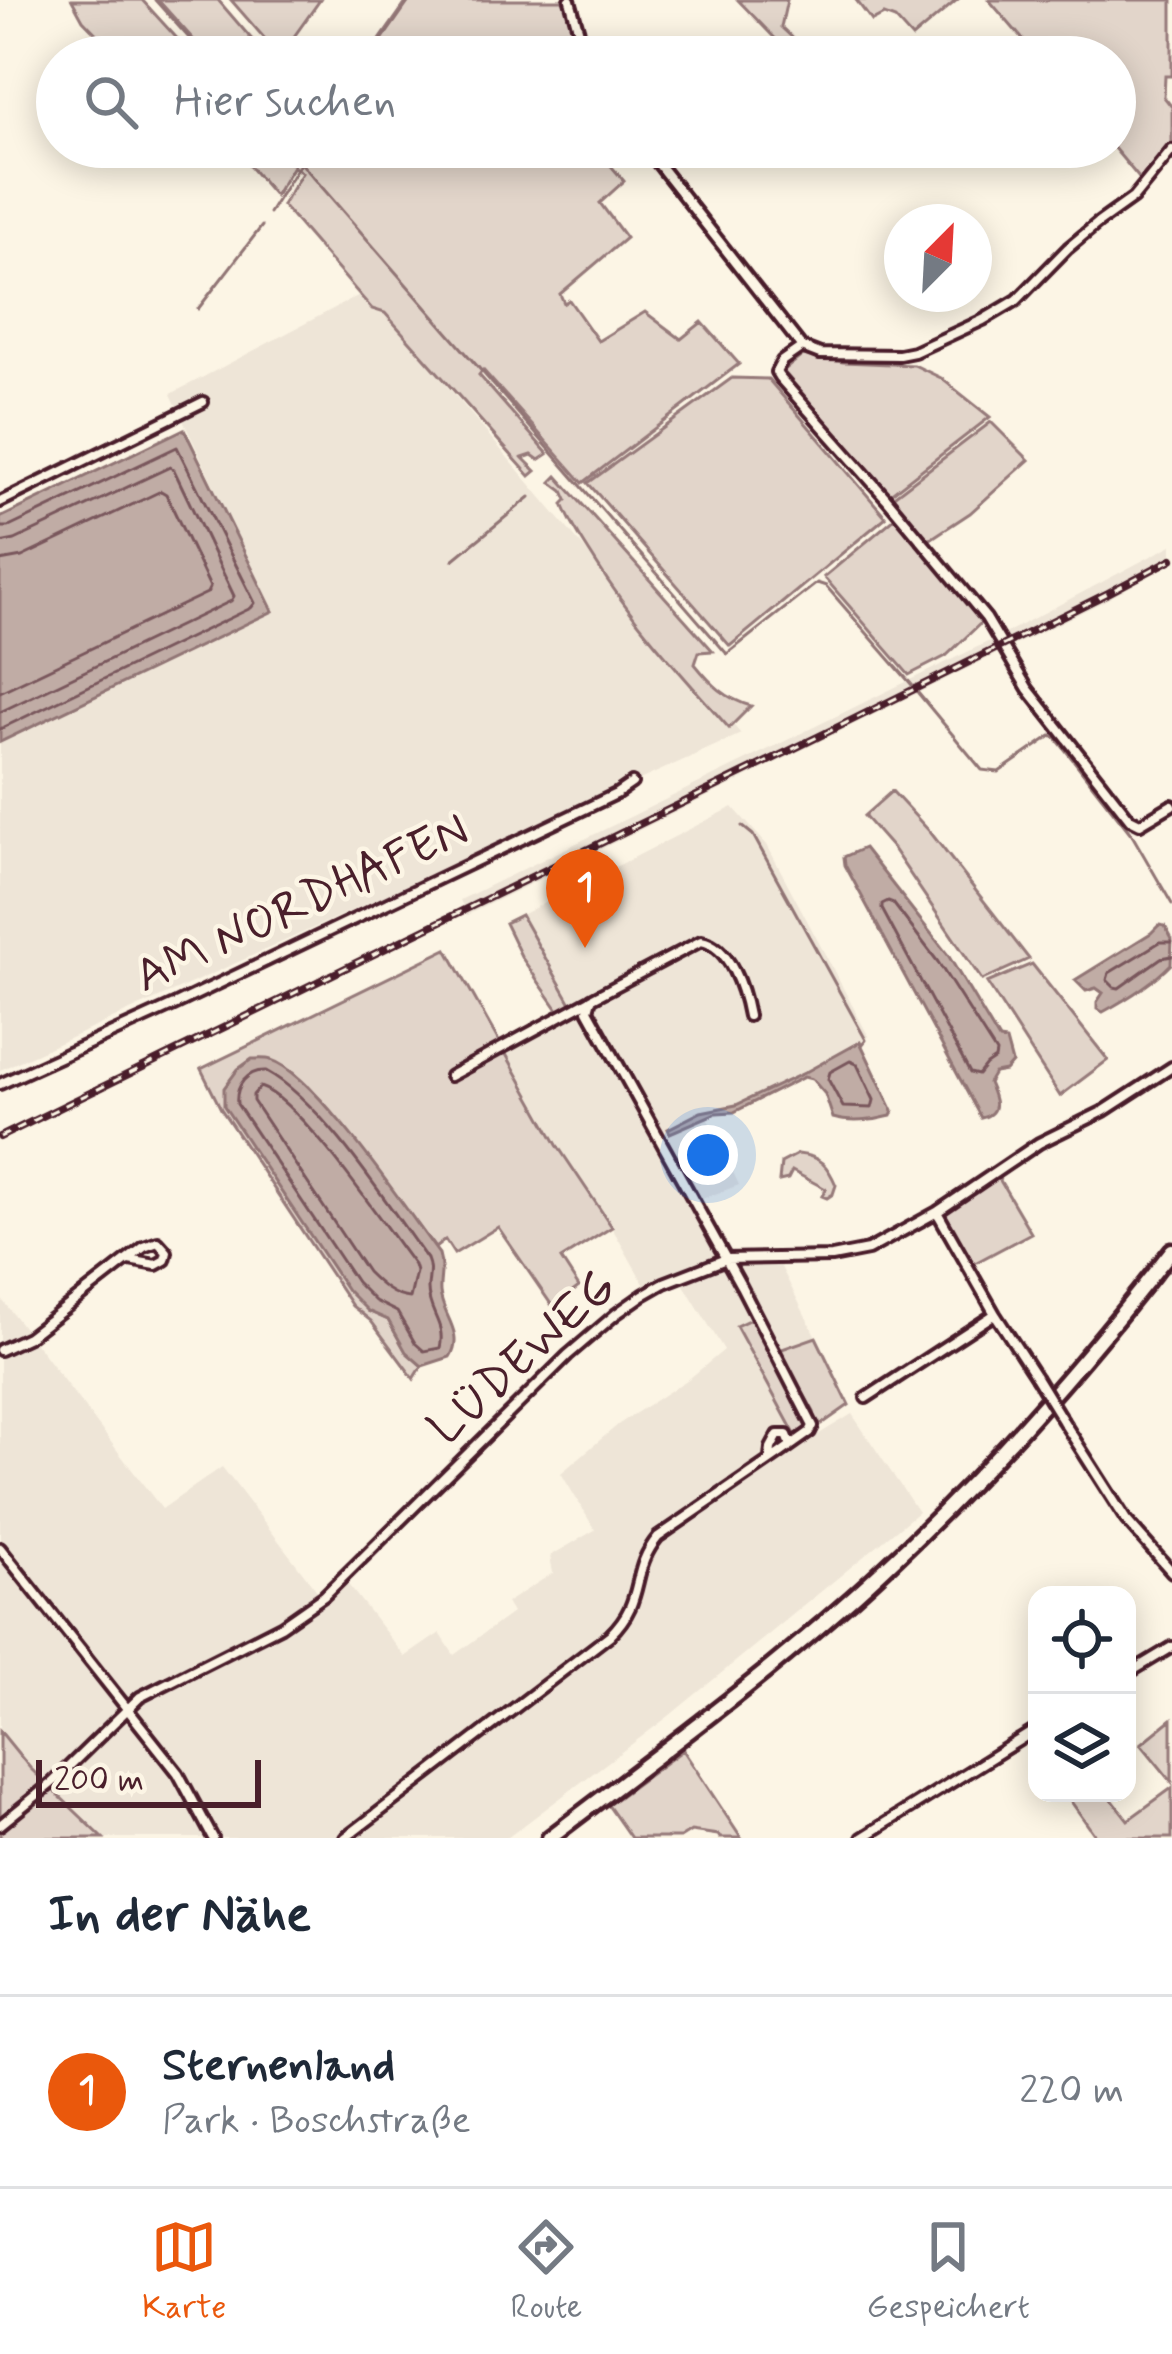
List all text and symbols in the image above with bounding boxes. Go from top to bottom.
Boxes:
search box [36,36,1136,168]
icon: search [78,69,144,135]
text: Hier suchen [174,73,396,132]
north arrow [884,204,992,312]
street label: AM NORDHAFEN [125,799,479,1009]
pin: 1 [546,849,624,948]
your location [678,1125,738,1185]
street label: LÜDEWEG [415,1257,631,1459]
map controls [1028,1586,1136,1802]
button: locate [1028,1586,1136,1694]
button: layers [1028,1694,1136,1802]
scale bar [36,1754,261,1807]
text: 200 m [54,1759,144,1803]
text: In der Nähe [48,1883,311,1949]
text: Sternenland [162,2037,395,2096]
text: 1 [78,2066,96,2117]
text: 220 m [1019,2066,1124,2117]
text: Park · Boschstraße [162,2096,471,2147]
tab: Karte [142,2214,226,2330]
tab: Route [511,2214,582,2330]
tab: Gespeichert [867,2214,1030,2330]

